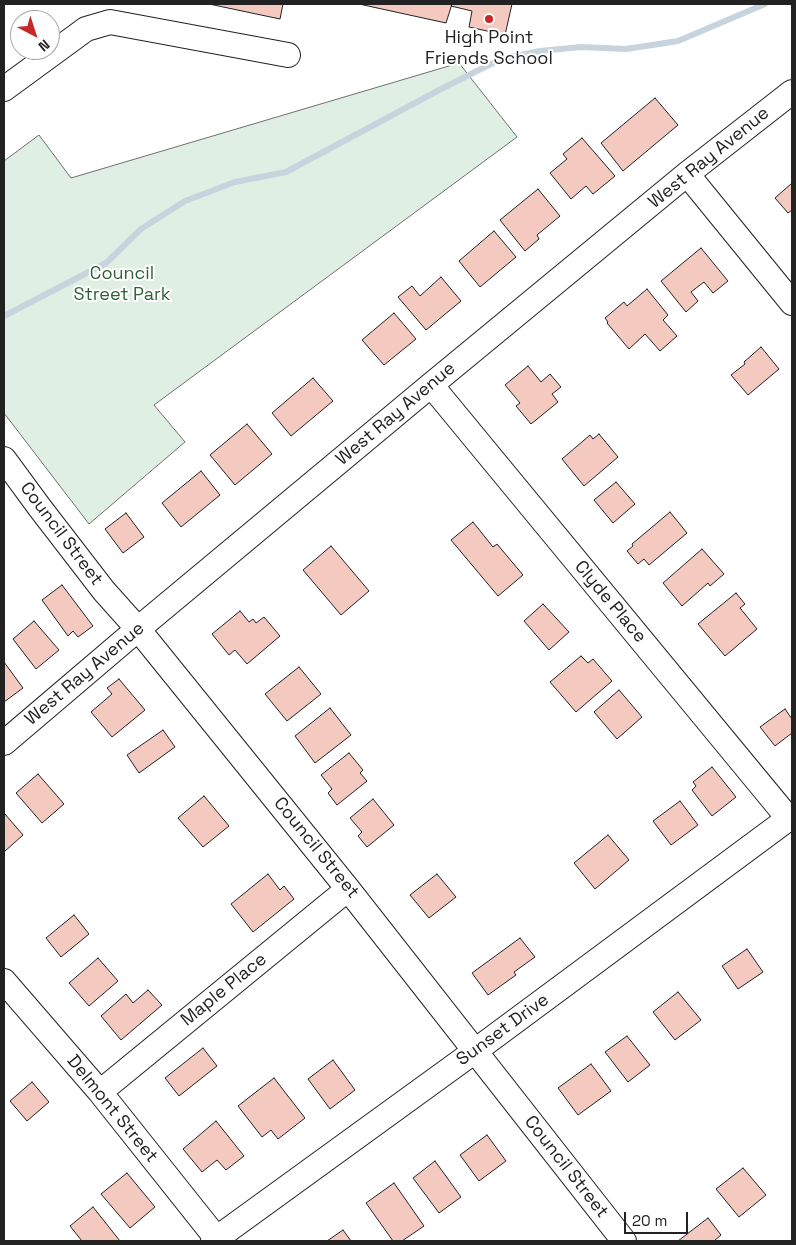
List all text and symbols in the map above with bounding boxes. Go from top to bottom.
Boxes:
north arrow [10,10,60,60]
marker: High Point Friends School [483,13,495,25]
place label: High Point Friends School [425,27,553,70]
text: N [35,36,53,56]
street label: West Ray Avenue [644,103,774,213]
park label: Council Street Park [73,263,171,306]
street label: West Ray Avenue [332,358,460,470]
street label: Council Street [15,478,107,590]
street label: Clyde Place [569,557,651,647]
street label: West Ray Avenue [21,618,149,730]
street label: Council Street [269,793,363,903]
street label: Maple Place [177,949,271,1031]
street label: Sunset Drive [453,989,553,1071]
street label: Delmont Street [62,1051,162,1167]
street label: Council Street [519,1112,613,1222]
scale bar [626,1202,690,1234]
text: 20 m [632,1211,667,1230]

